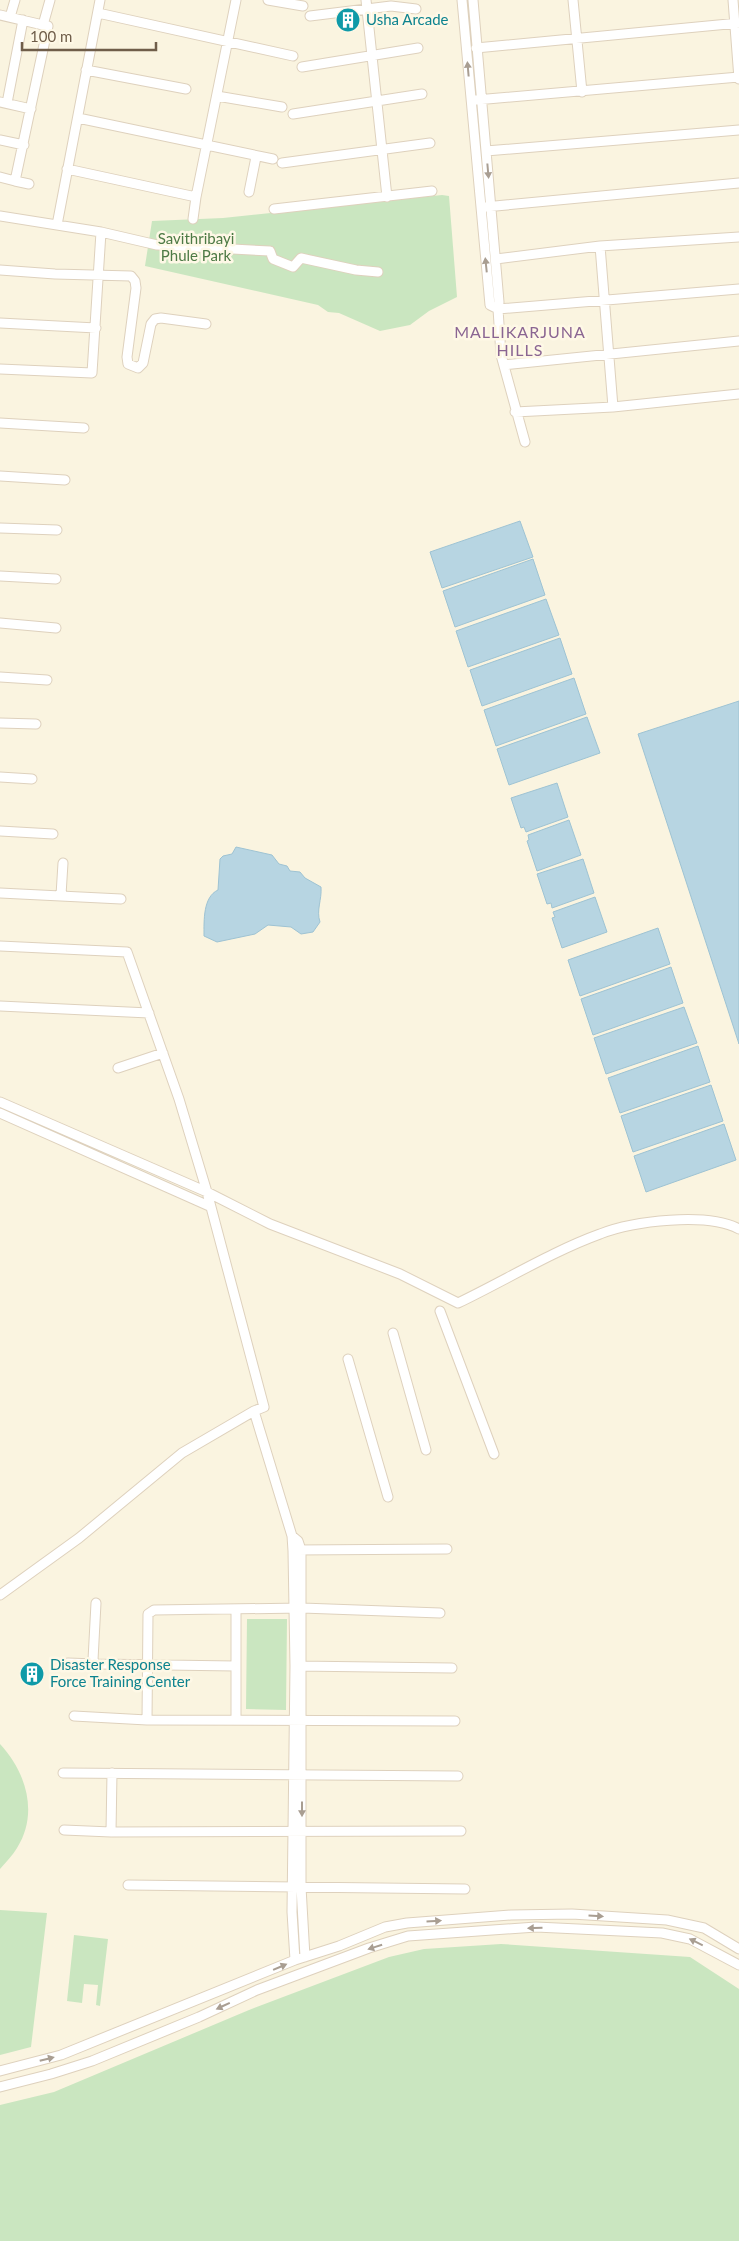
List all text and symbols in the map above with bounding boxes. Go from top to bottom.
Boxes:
building icon: Usha Arcade [335,7,361,33]
place label: Usha Arcade [366,10,449,28]
scale bar [22,20,156,52]
text: 100 m [30,27,72,45]
one-way arrow [464,60,472,76]
one-way arrow [484,163,492,179]
park label: Savithribayi Phule Park [158,229,234,264]
one-way arrow [482,257,490,273]
district label: MALLIKARJUNA HILLS [454,322,586,359]
place label: Disaster Response Force Training Center [50,1655,191,1690]
building icon: Disaster Response Force Training Center [19,1661,45,1687]
one-way arrow [298,1801,306,1817]
one-way arrow [589,1912,605,1920]
one-way arrow [426,1916,442,1924]
one-way arrow [527,1924,543,1932]
one-way arrow [689,1938,703,1946]
one-way arrow [367,1943,382,1951]
one-way arrow [272,1962,287,1970]
one-way arrow [216,2002,230,2010]
one-way arrow [40,2055,55,2063]

